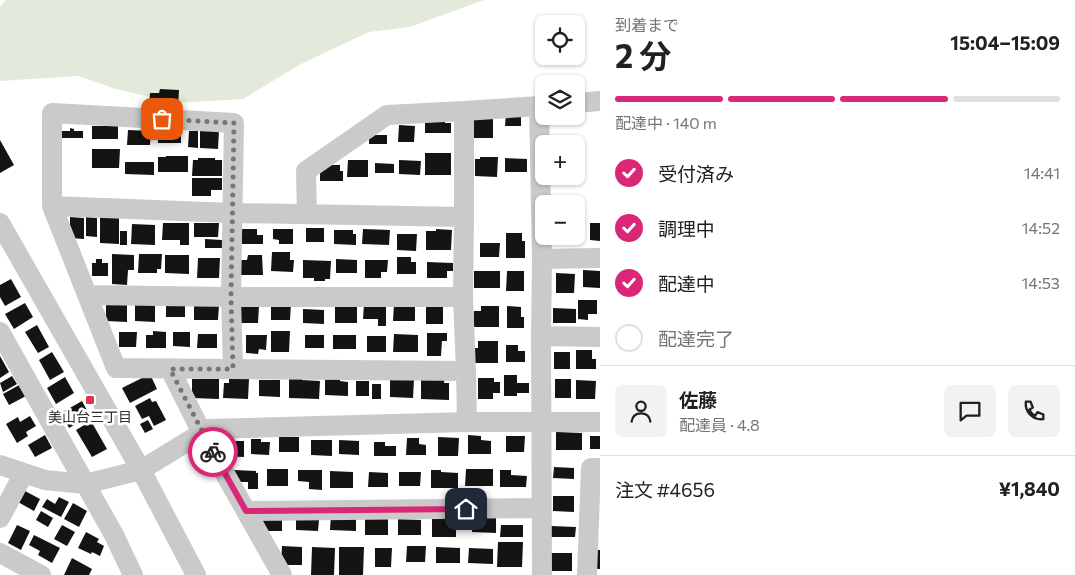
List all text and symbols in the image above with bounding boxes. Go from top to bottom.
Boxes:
map controls [535,15,585,245]
button: locate [535,15,585,65]
text: 到着まで [615,15,679,34]
text: 15:04–15:09 [950,31,1060,54]
text: 2 分 [615,35,671,75]
button: layers [535,75,585,125]
pin [141,98,183,140]
icon: bag [148,105,176,133]
text: 配達中 · 140 m [615,113,717,132]
button: + [535,135,585,185]
icon: check [615,159,643,187]
text: 受付済み [658,162,734,185]
text: 14:41 [1024,163,1060,182]
button: − [535,195,585,245]
icon: check [615,214,643,242]
text: 調理中 [658,217,715,240]
text: 14:52 [1022,218,1060,237]
icon: check [615,269,643,297]
text: 配達中 [658,272,715,295]
text: 14:53 [1021,273,1060,292]
text: 配達完了 [658,327,734,350]
button: person [615,385,667,437]
button: chat [944,385,996,437]
button: phone [1008,385,1060,437]
text: 佐藤 [679,388,717,411]
marker: 美山台三丁目 [84,394,96,406]
place label: 美山台三丁目 [48,408,132,425]
text: 配達員 · 4.8 [679,415,760,434]
courier [188,427,238,477]
icon: bike [199,438,227,466]
text: ¥1,840 [999,477,1060,500]
text: 注文 #4656 [615,478,715,501]
pin [445,488,487,530]
icon: home [452,495,480,523]

